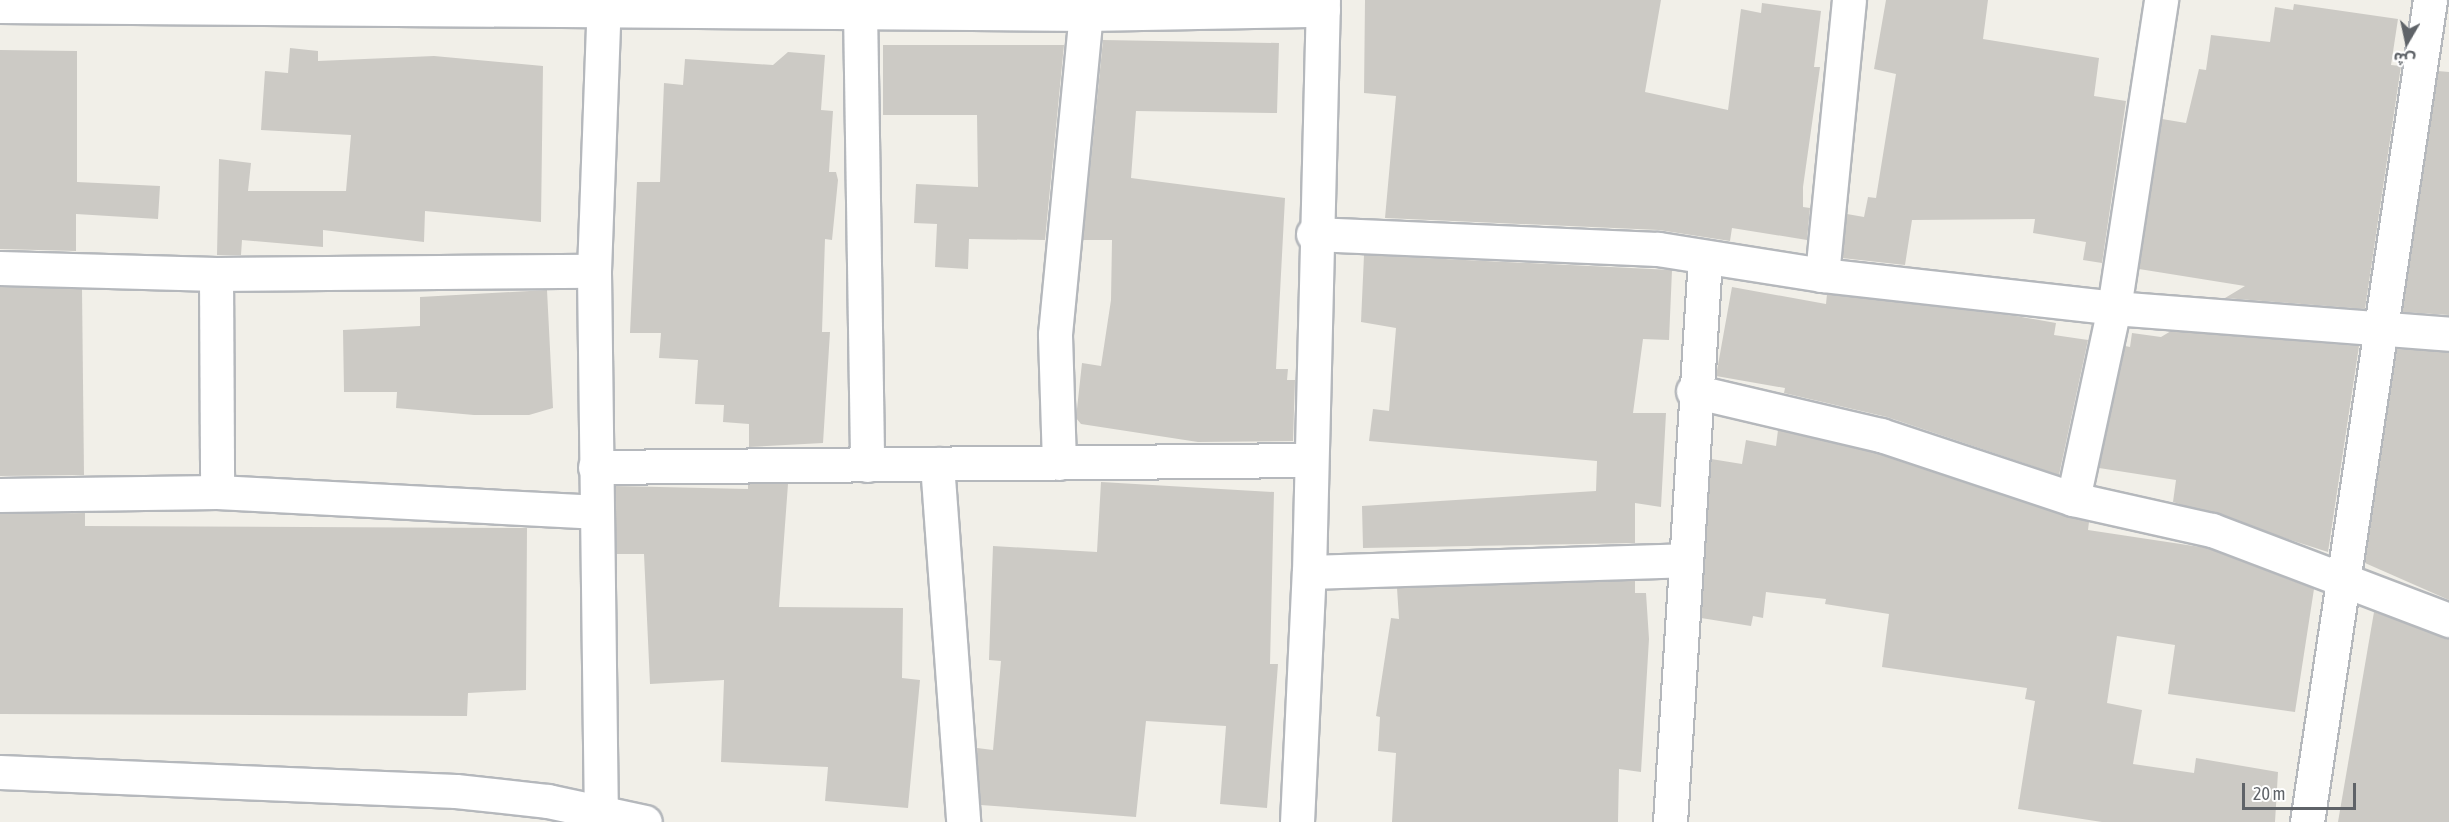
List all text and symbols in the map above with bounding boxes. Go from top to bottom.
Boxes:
north arrow [2377,12,2437,72]
text: ش [2392,49,2416,70]
scale bar [2245,771,2359,809]
text: 20 m [2253,783,2285,804]

